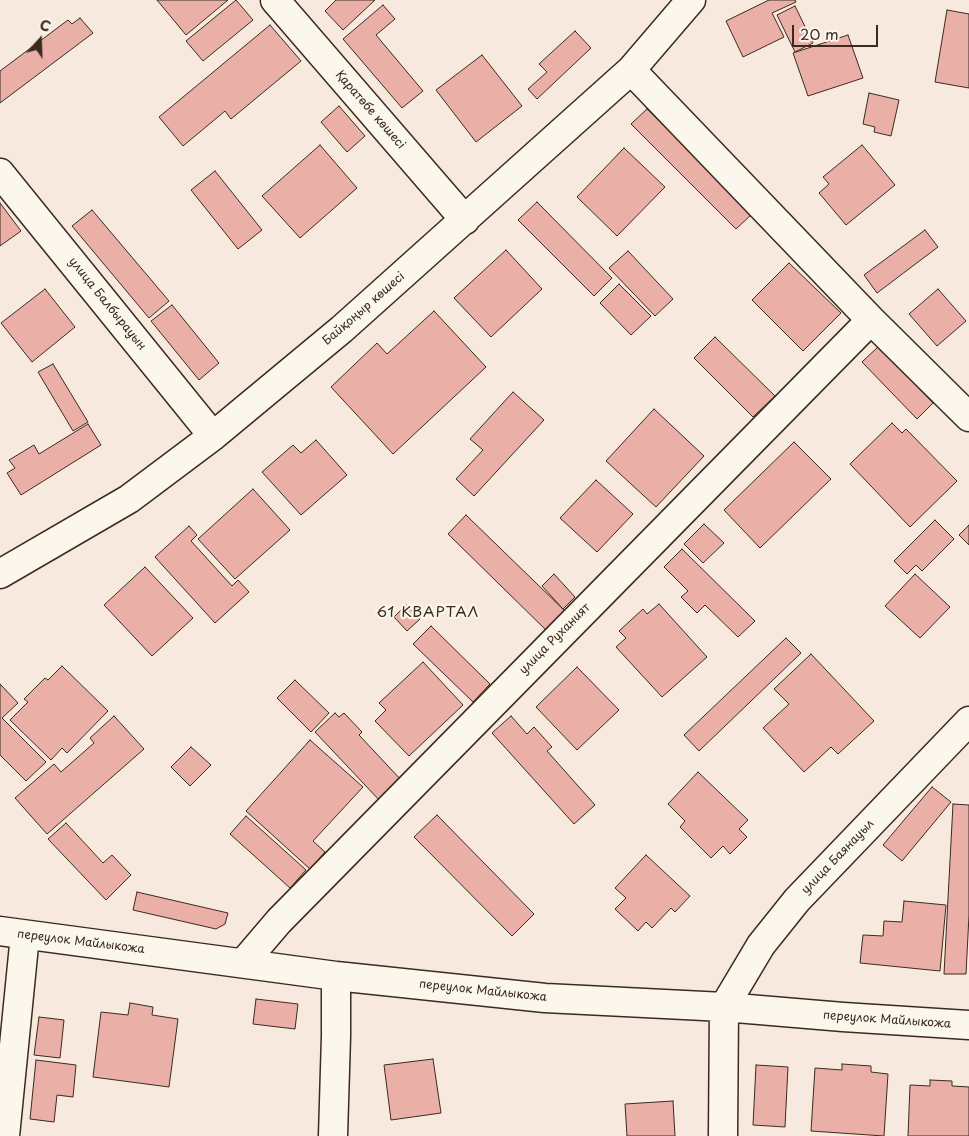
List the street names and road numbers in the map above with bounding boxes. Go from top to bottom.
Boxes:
street label: Қаратөбе көшесі [332,68,408,152]
street label: улица Балбырауын [65,255,149,353]
street label: Байқоңыр көшесі [320,269,408,349]
street label: улица Руханият [517,601,593,677]
street label: улица Баянауыл [799,817,877,897]
street label: переулок Майлыкожа [16,927,146,957]
street label: переулок Майлыкожа [418,977,548,1005]
street label: переулок Майлыкожа [822,1008,952,1032]

